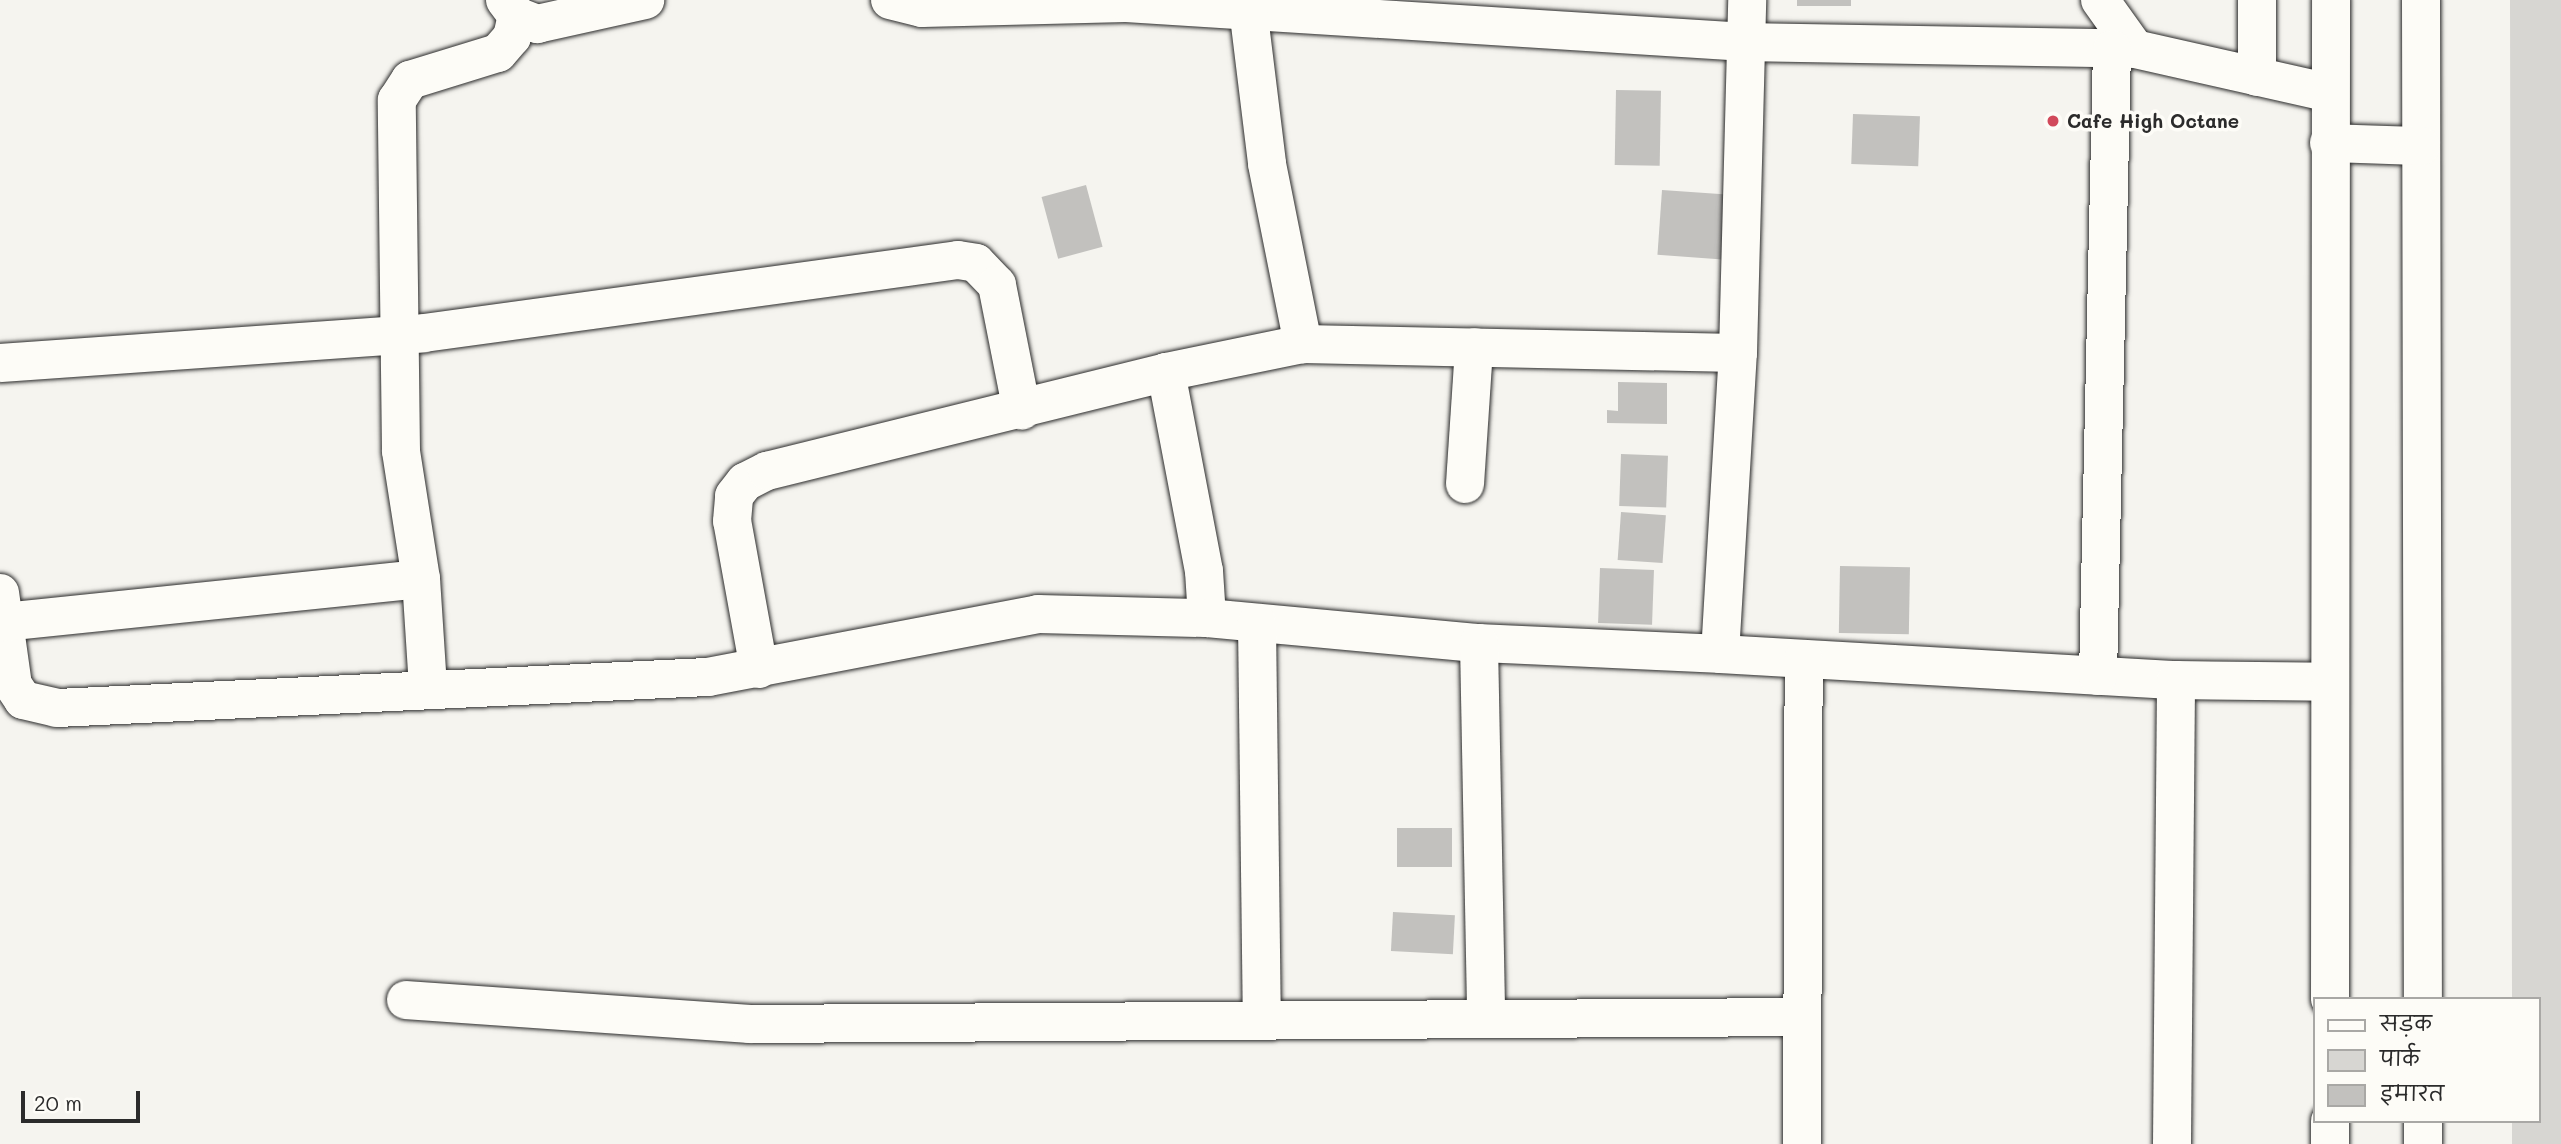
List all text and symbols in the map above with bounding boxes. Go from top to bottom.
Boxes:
place label: Cafe High Octane [2067,110,2239,132]
marker: Cafe High Octane [2045,113,2061,129]
legend [2312,997,2540,1123]
text: सड़क [2380,1009,2432,1036]
text: पार्क [2380,1044,2420,1071]
scale bar [24,1078,144,1122]
text: इमारत [2380,1079,2444,1106]
text: 20 m [34,1089,82,1116]

